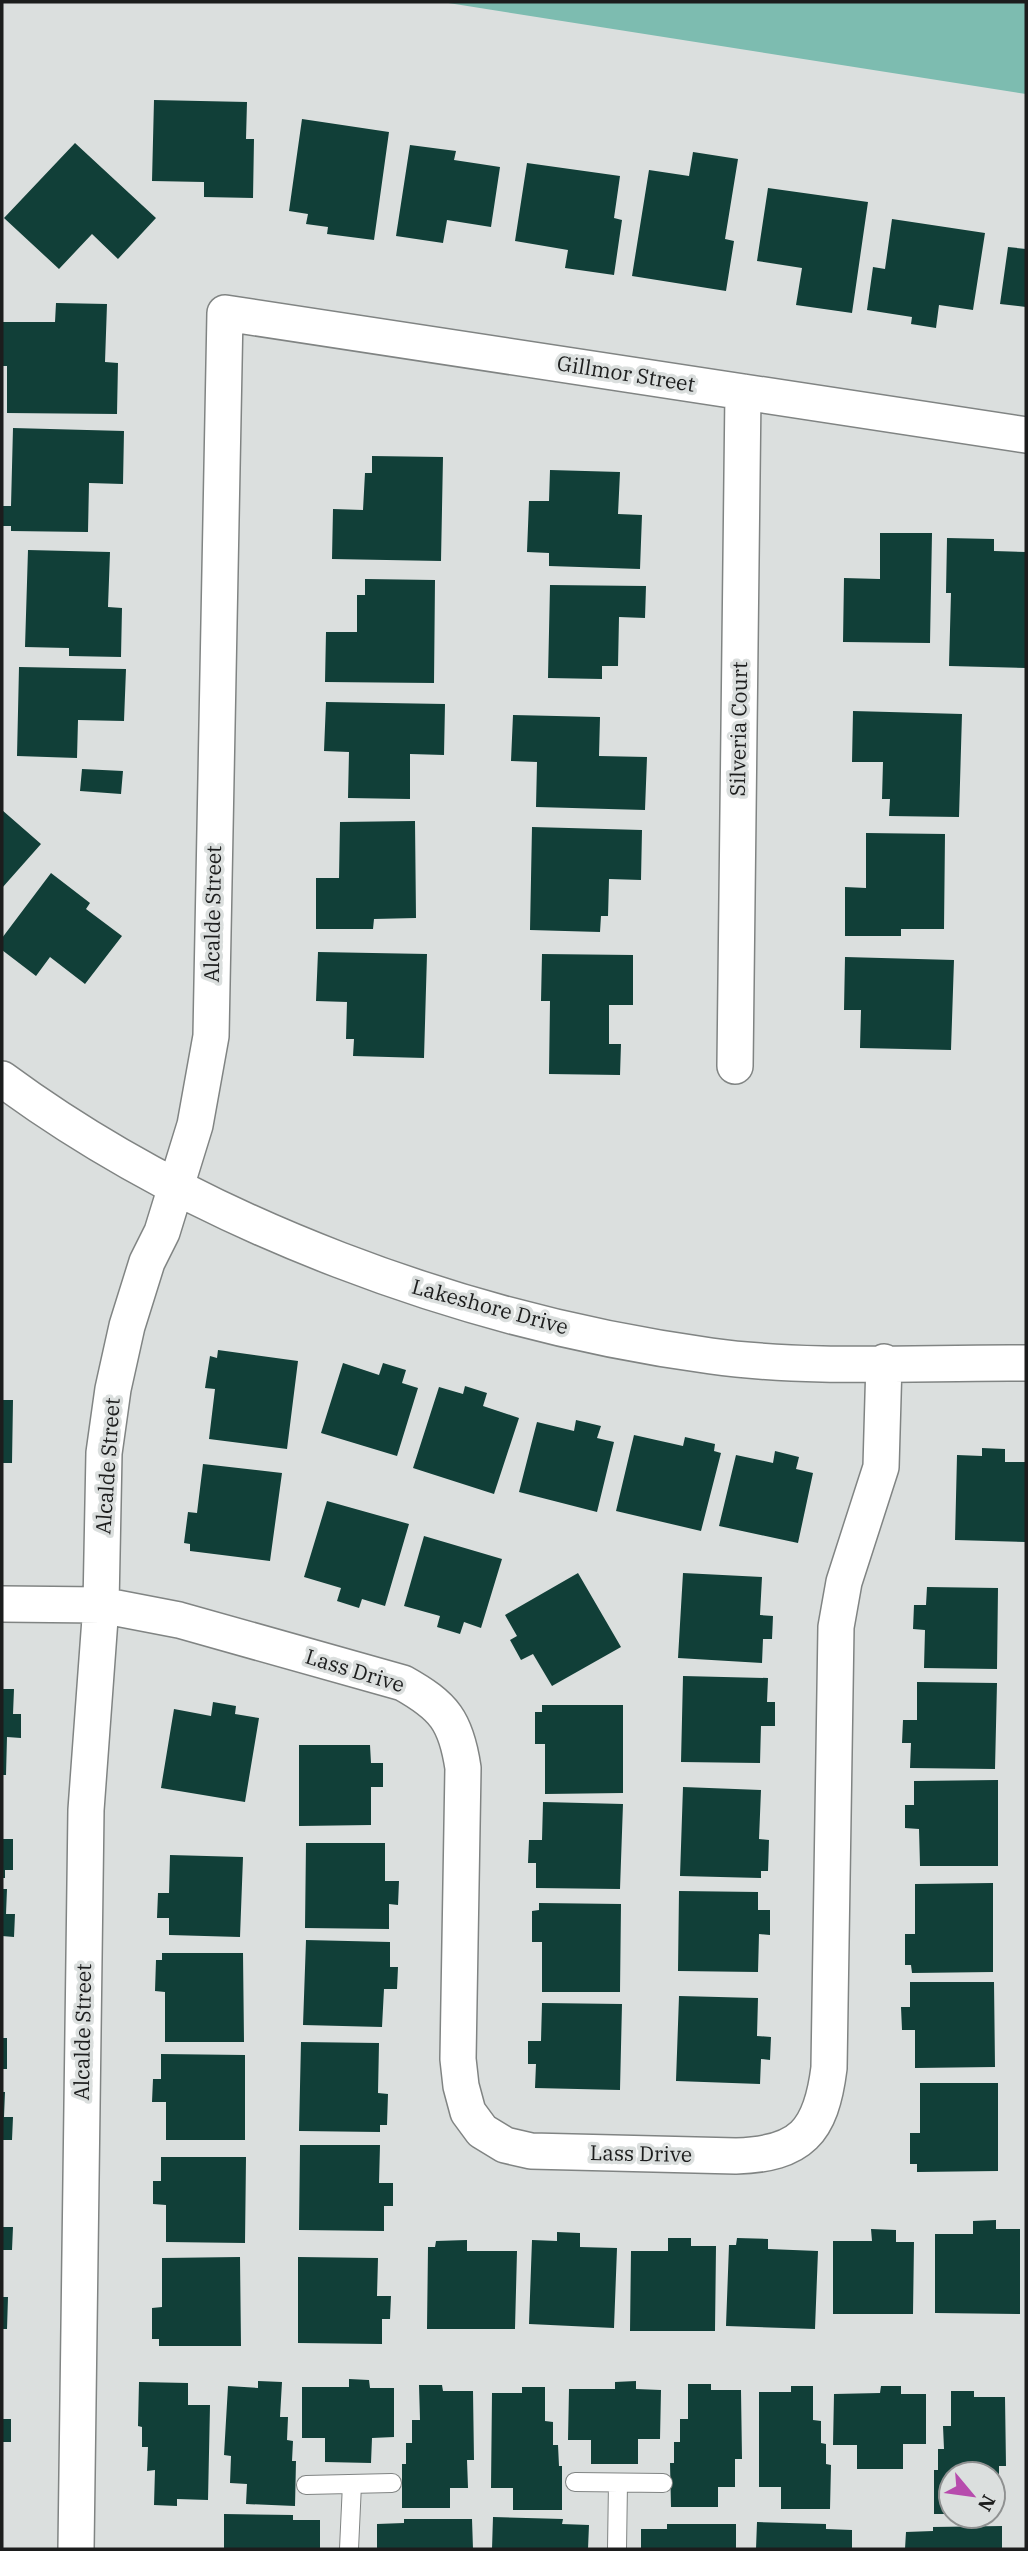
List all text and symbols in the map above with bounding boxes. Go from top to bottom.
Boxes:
street label: Gillmor Street [555,348,697,398]
street label: Silveria Court [723,661,753,797]
street label: Alcalde Street [197,845,227,983]
street label: Lakeshore Drive [409,1272,572,1340]
street label: Alcalde Street [88,1397,126,1535]
street label: Lass Drive [302,1642,408,1698]
street label: Alcalde Street [67,1963,97,2101]
street label: Lass Drive [590,2138,692,2168]
north arrow [937,2460,1007,2530]
text: N [973,2491,1001,2516]

